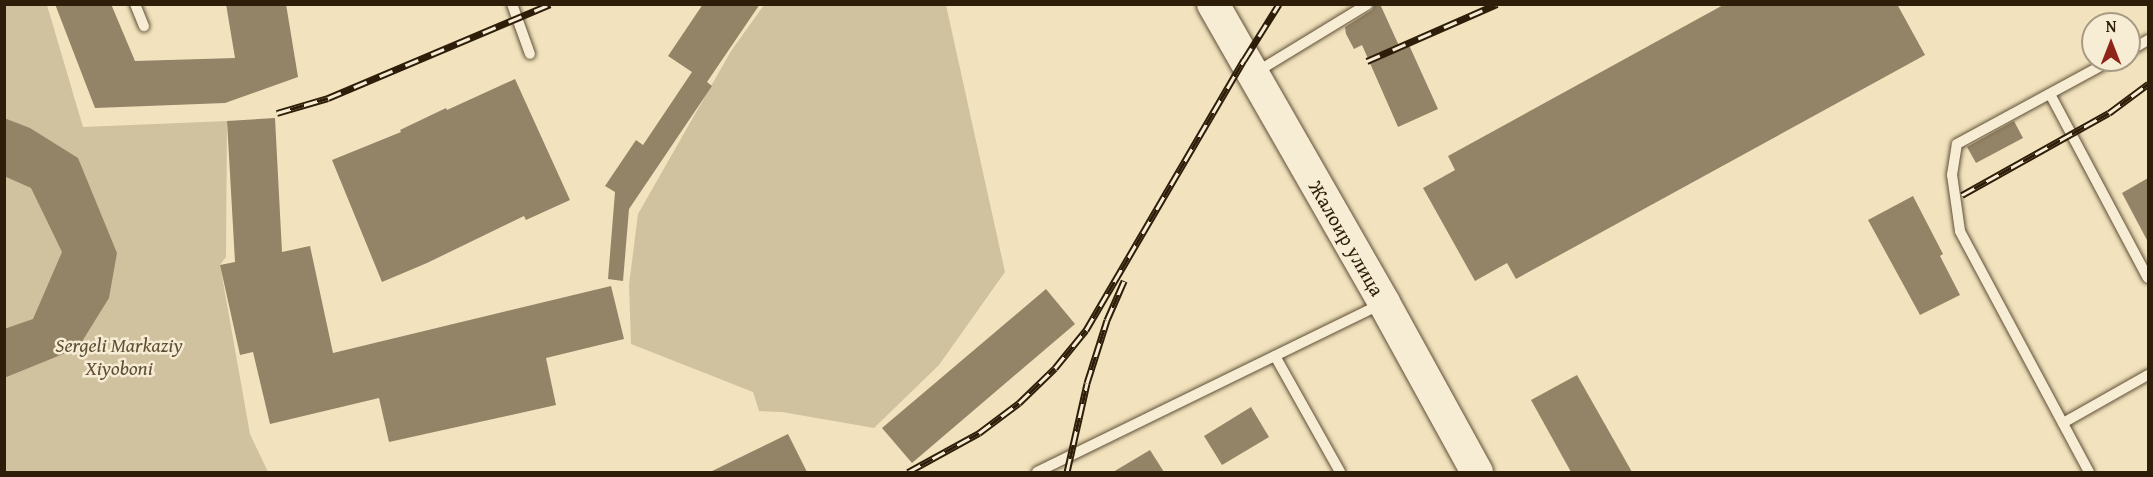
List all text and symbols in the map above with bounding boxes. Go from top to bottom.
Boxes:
north arrow [2081,12,2141,72]
text: N [2106,14,2116,38]
street label: Жалоир улица [1304,176,1390,300]
park label: Sergeli Markaziy Xiyoboni [55,333,183,380]

